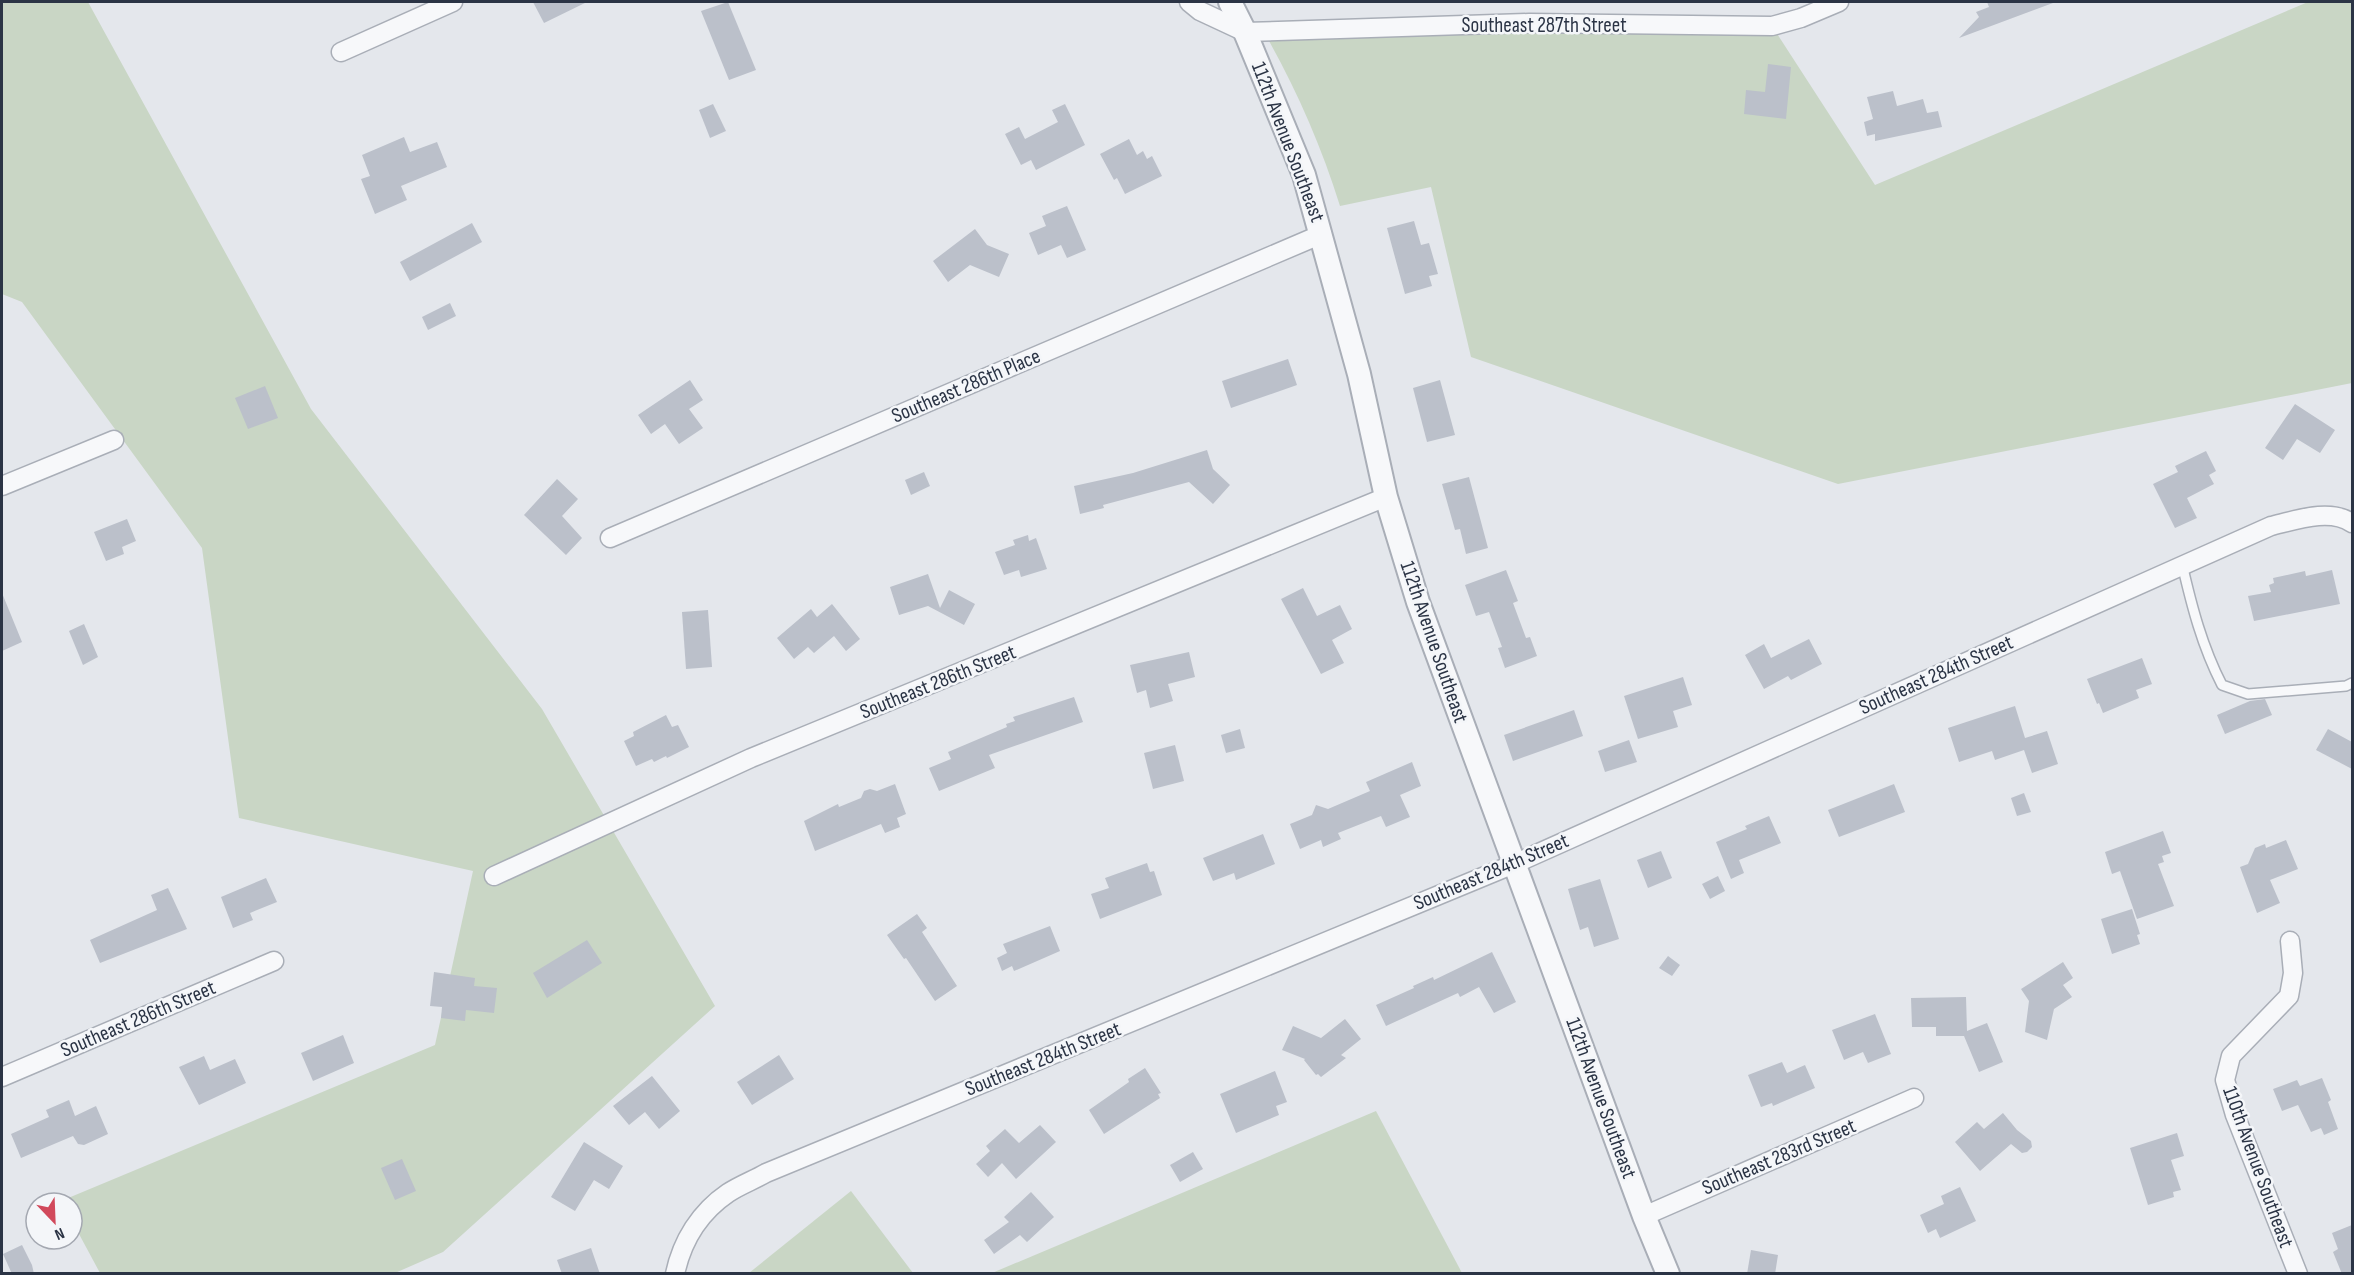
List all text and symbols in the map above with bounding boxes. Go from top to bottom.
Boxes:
street label: Southeast 287th Street [1461,13,1627,38]
street label: 112th Avenue Southeast [1246,58,1330,226]
street label: Southeast 286th Place [888,343,1044,429]
street label: 112th Avenue Southeast [1395,558,1473,726]
street label: Southeast 284th Street [1855,630,2017,720]
street label: Southeast 286th Street [856,639,1020,725]
street label: Southeast 284th Street [1410,828,1572,916]
street label: Southeast 286th Street [57,975,219,1063]
street label: 112th Avenue Southeast [1560,1014,1642,1182]
street label: Southeast 284th Street [961,1016,1125,1102]
street label: 110th Avenue Southeast [2217,1083,2299,1251]
street label: Southeast 283rd Street [1698,1113,1860,1201]
north arrow [24,1191,84,1251]
text: N [52,1223,67,1244]

